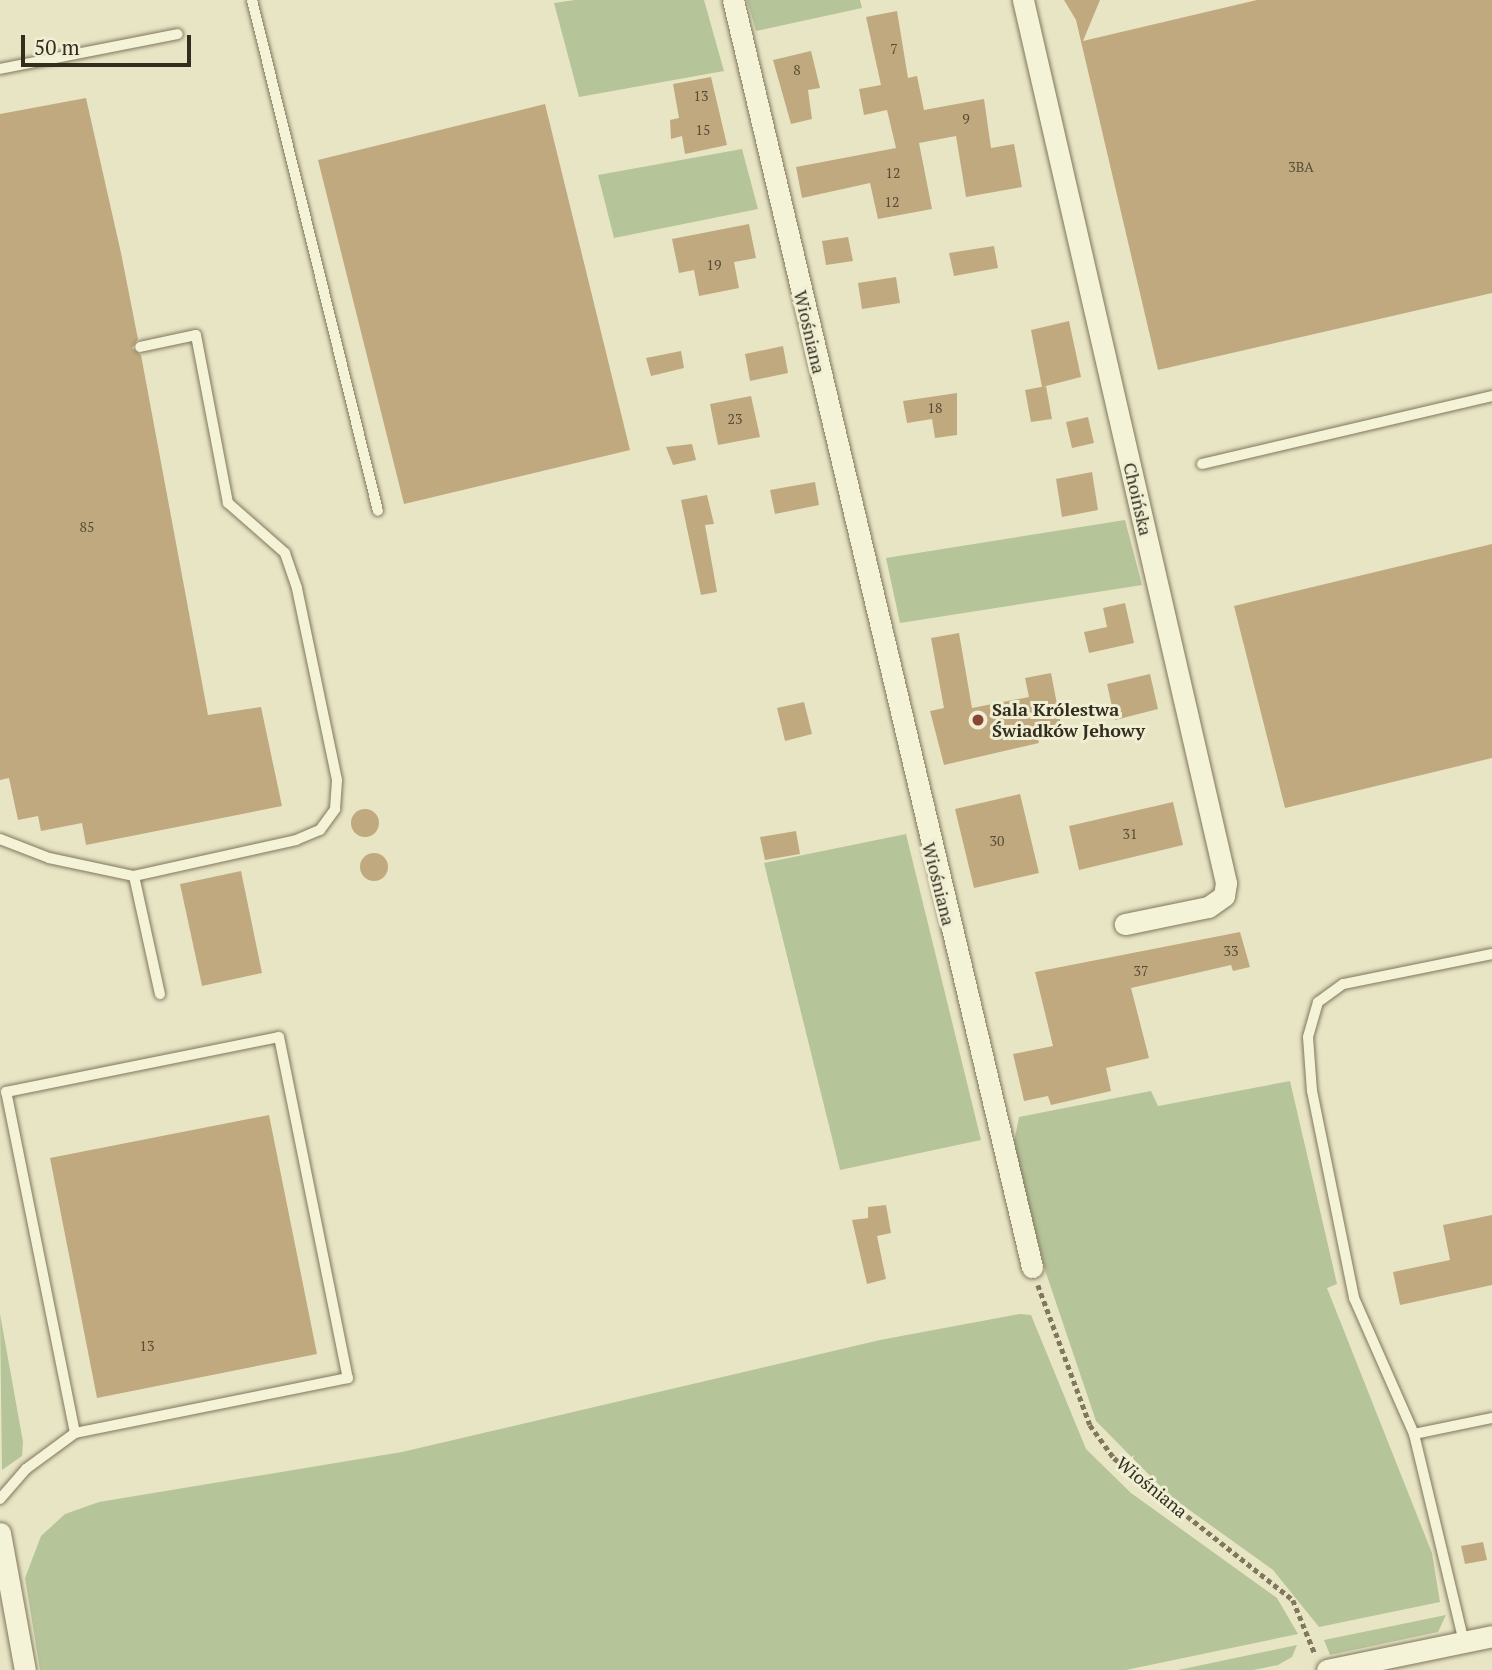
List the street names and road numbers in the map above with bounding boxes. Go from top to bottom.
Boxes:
street label: Wiośniana [790,288,830,376]
street label: Choińska [1119,460,1157,538]
street label: Wiośniana [918,840,960,928]
street label: Wiośniana [1112,1452,1192,1522]

